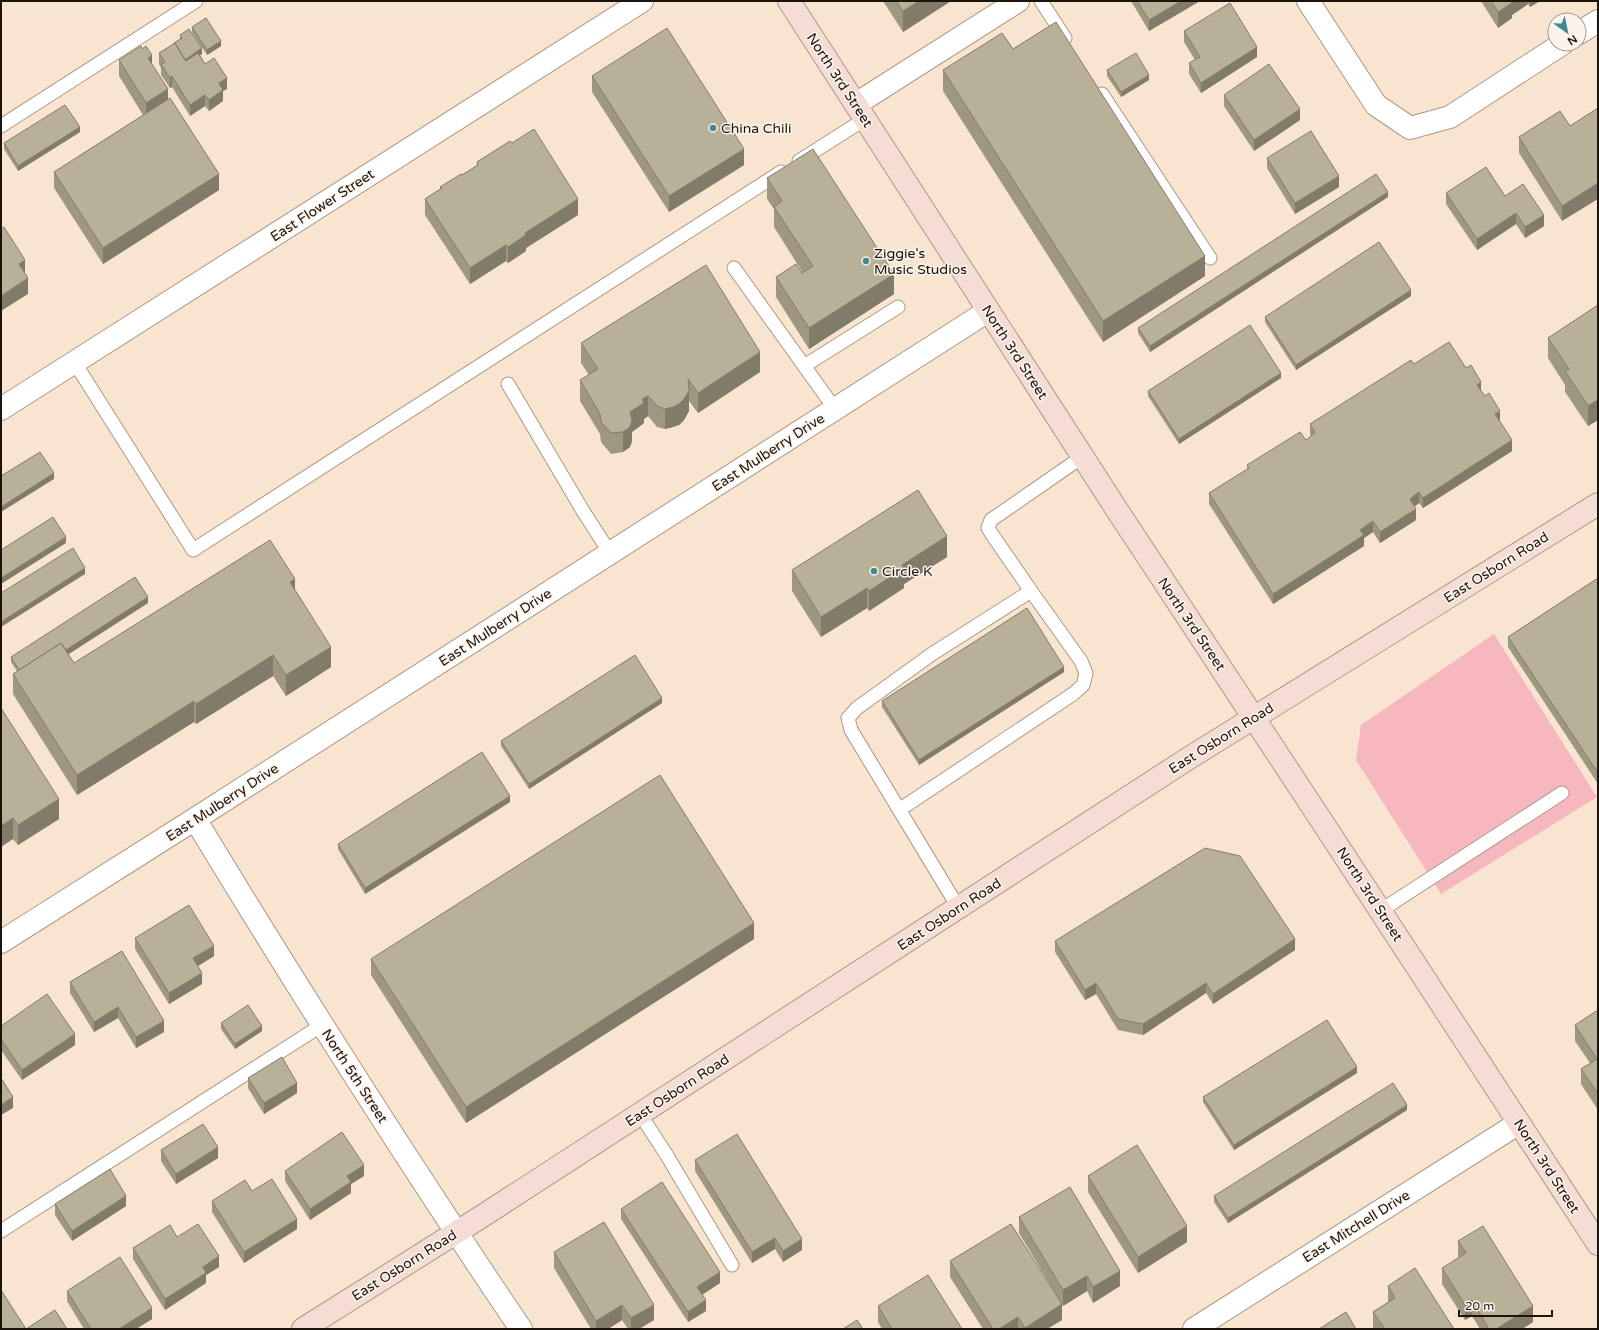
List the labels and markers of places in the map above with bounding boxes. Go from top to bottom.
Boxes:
place label: China Chili [721,120,792,137]
marker: China Chili [708,123,718,133]
place label: Ziggie's Music Studios [874,245,967,278]
marker: Ziggie's Music Studios [861,256,871,266]
place label: Circle K [882,563,932,580]
marker: Circle K [869,566,879,576]

